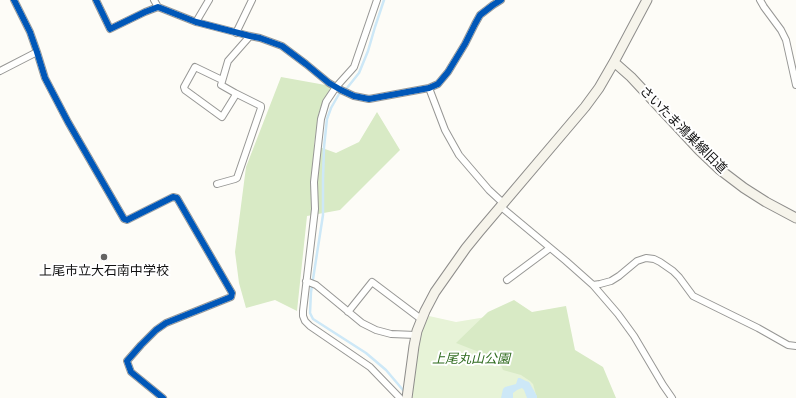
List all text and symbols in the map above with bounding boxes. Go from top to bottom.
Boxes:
street label: さいたま鴻巣線旧道 [636,83,730,177]
marker: 上尾市立大石南中学校 [99,252,109,262]
place label: 上尾市立大石南中学校 [39,263,169,279]
park label: 上尾丸山公園 [432,351,510,367]

